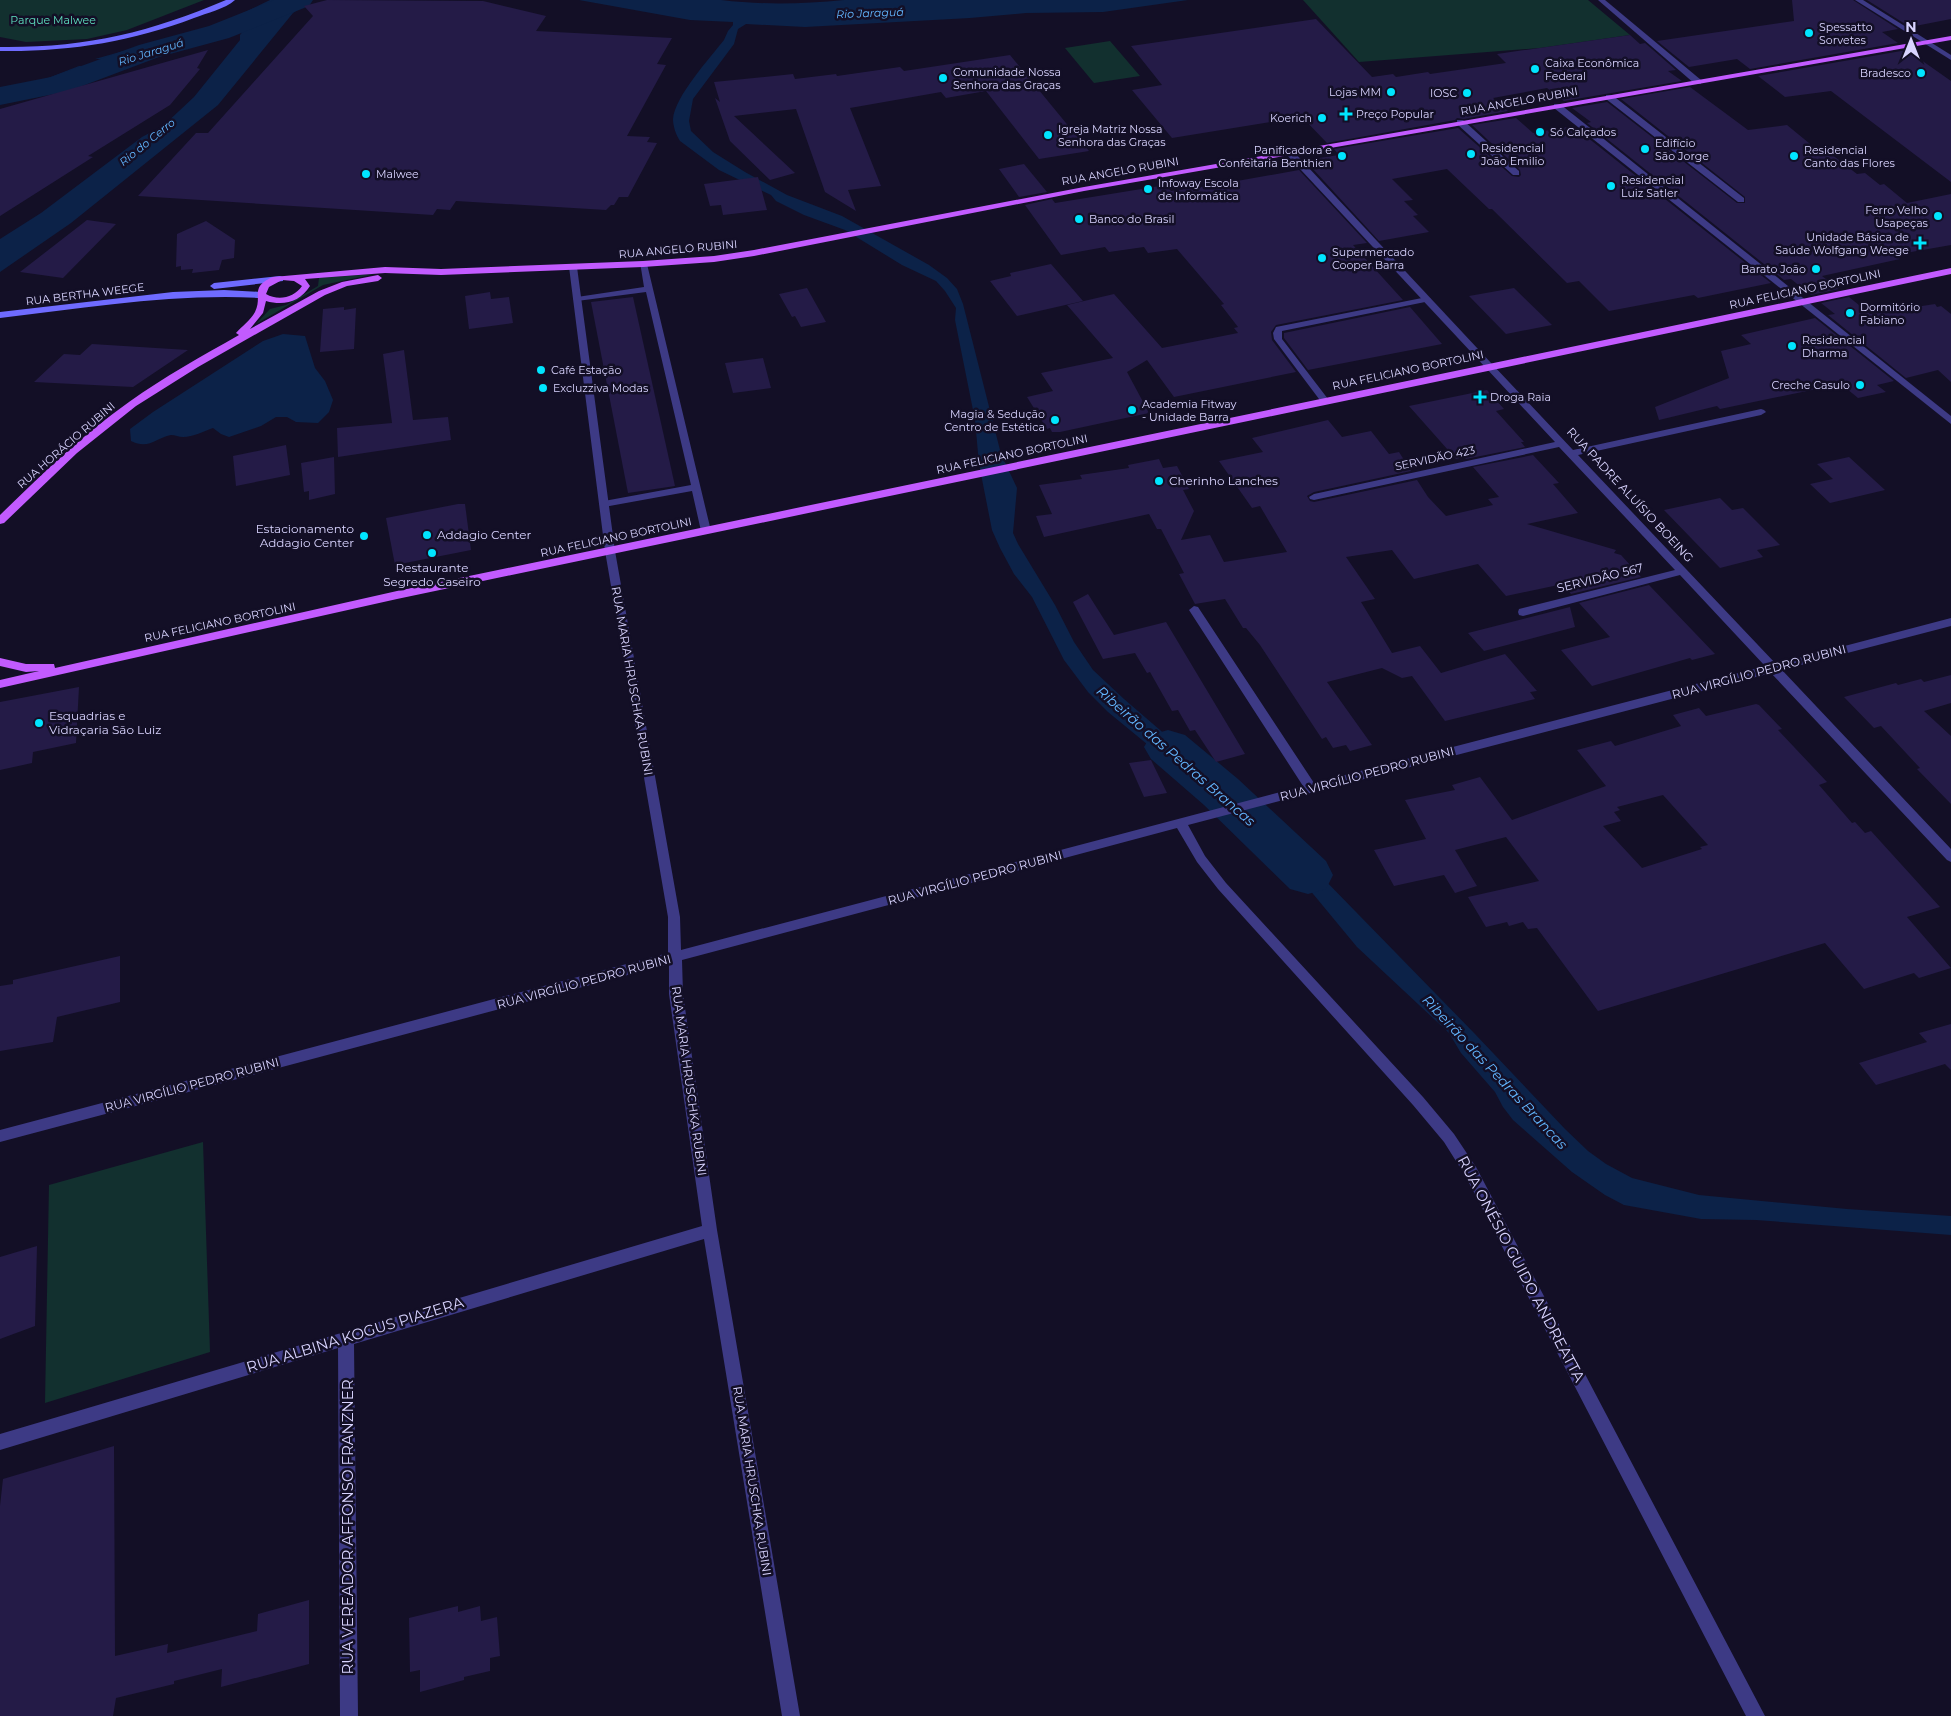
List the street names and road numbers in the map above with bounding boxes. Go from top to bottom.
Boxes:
street label: RUA ANGELO RUBINI [1459,84,1579,118]
street label: RUA ANGELO RUBINI [1060,154,1180,188]
street label: RUA ANGELO RUBINI [618,237,738,261]
street label: RUA FELICIANO BORTOLINI [1728,266,1882,312]
street label: RUA BERTHA WEEGE [25,280,145,308]
street label: RUA FELICIANO BORTOLINI [1331,347,1485,393]
street label: RUA HORÁCIO RUBINI [14,399,118,491]
street label: RUA PADRE ALUÍSIO BOEING [1564,424,1697,565]
street label: RUA FELICIANO BORTOLINI [935,431,1089,477]
street label: SERVIDÃO 423 [1394,443,1476,473]
street label: RUA FELICIANO BORTOLINI [539,514,693,560]
street label: SERVIDÃO 567 [1555,560,1645,595]
street label: RUA MARIA HRUSCHKA RUBINI [608,585,657,777]
street label: RUA FELICIANO BORTOLINI [143,599,297,645]
street label: RUA VIRGÍLIO PEDRO RUBINI [1670,641,1848,702]
street label: RUA VIRGÍLIO PEDRO RUBINI [1278,743,1456,804]
street label: RUA VIRGÍLIO PEDRO RUBINI [886,847,1064,908]
street label: RUA VIRGÍLIO PEDRO RUBINI [495,951,673,1012]
street label: RUA MARIA HRUSCHKA RUBINI [669,985,710,1177]
street label: RUA VIRGÍLIO PEDRO RUBINI [103,1054,281,1115]
street label: RUA ONÉSIO GUIDO ANDREATTA [1454,1153,1589,1385]
street label: RUA ALBINA KOGUS PIAZERA [244,1292,466,1377]
street label: RUA VEREADOR AFFONSO FRANZNER [338,1379,357,1675]
street label: RUA MARIA HRUSCHKA RUBINI [730,1385,775,1577]

